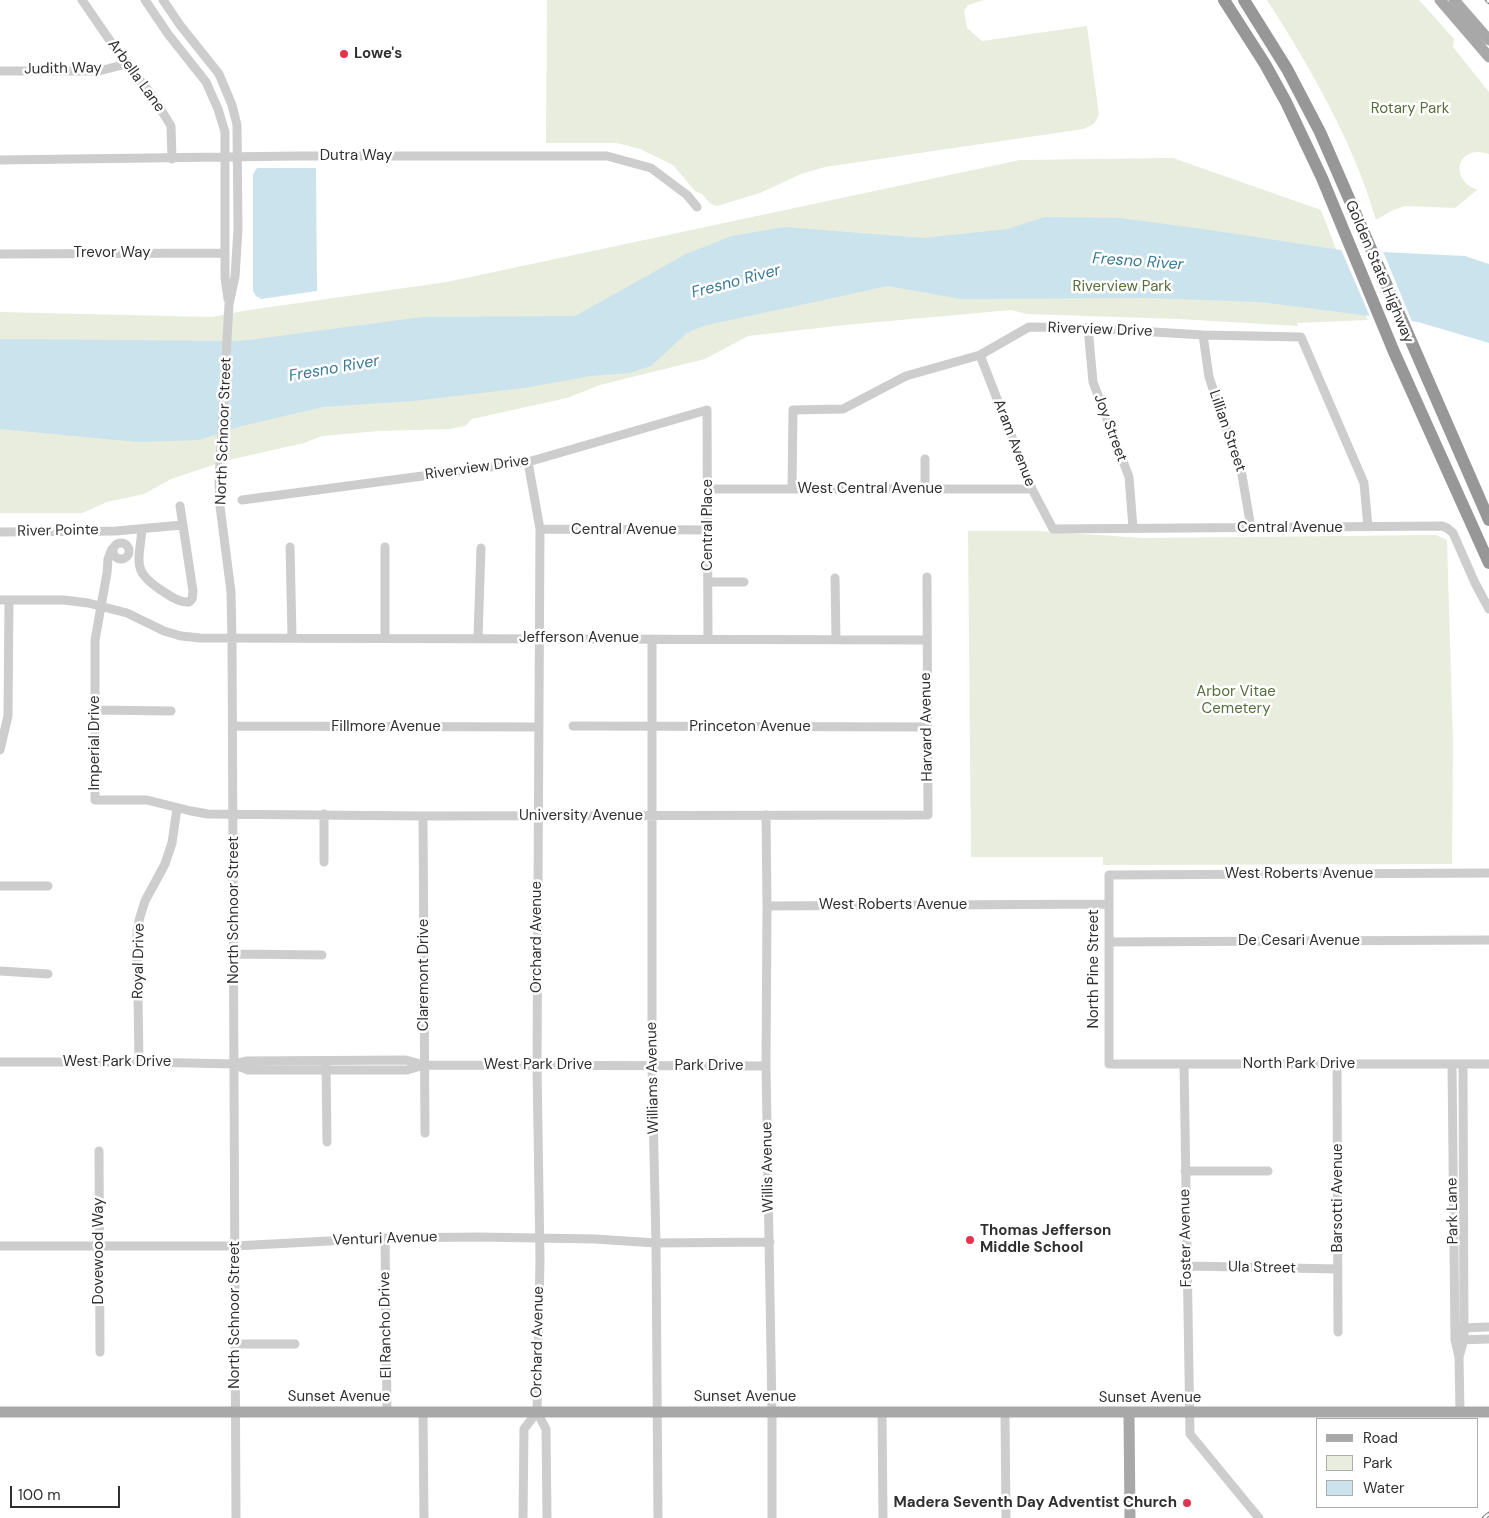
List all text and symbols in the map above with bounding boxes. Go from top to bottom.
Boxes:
street label: Arbella Lane [104,36,168,116]
place label: Lowe's [354,45,402,63]
marker: Lowe's [338,48,350,60]
street label: Judith Way [24,59,102,79]
park label: Rotary Park [1371,100,1449,118]
street label: Dutra Way [320,147,392,165]
street label: Golden State Highway [1341,198,1417,346]
street label: Trevor Way [73,244,151,262]
water label: Fresno River [1092,249,1184,275]
water label: Fresno River [689,261,783,303]
park label: Riverview Park [1073,278,1171,296]
street label: Riverview Drive [1047,319,1153,341]
water label: Fresno River [287,352,381,386]
street label: North Schnoor Street [212,357,236,505]
street label: Lillian Street [1205,388,1249,474]
street label: Joy Street [1089,392,1131,464]
street label: Aram Avenue [989,397,1039,489]
street label: Riverview Drive [424,452,530,484]
street label: Central Place [699,479,717,571]
street label: West Central Avenue [797,480,943,498]
street label: Central Avenue [1237,519,1343,537]
street label: River Pointe [17,521,99,541]
street label: Central Avenue [571,521,677,539]
street label: Jefferson Avenue [519,629,639,647]
street label: Harvard Avenue [917,672,937,782]
park label: Arbor Vitae Cemetery [1196,683,1276,718]
street label: Imperial Drive [86,696,104,790]
street label: Fillmore Avenue [331,718,441,736]
street label: Princeton Avenue [689,718,811,736]
street label: University Avenue [519,807,643,825]
street label: North Schnoor Street [225,836,243,984]
street label: West Roberts Avenue [1225,865,1373,883]
street label: Orchard Avenue [528,881,546,993]
street label: West Roberts Avenue [819,896,967,914]
street label: North Pine Street [1085,909,1103,1029]
street label: Claremont Drive [415,919,433,1031]
street label: Royal Drive [129,923,149,999]
street label: De Cesari Avenue [1238,932,1360,950]
street label: Williams Avenue [643,1022,663,1134]
street label: West Park Drive [63,1053,171,1071]
street label: North Park Drive [1243,1055,1355,1073]
street label: West Park Drive [484,1056,592,1074]
street label: Park Drive [674,1057,744,1075]
street label: Willis Avenue [758,1121,778,1213]
street label: Barsotti Avenue [1329,1143,1347,1253]
street label: Park Lane [1443,1177,1463,1245]
street label: Foster Avenue [1176,1189,1196,1287]
street label: Dovewood Way [90,1198,108,1304]
place label: Thomas Jefferson Middle School [980,1222,1111,1257]
street label: Venturi Avenue [332,1228,438,1250]
marker: Thomas Jefferson Middle School [964,1234,976,1246]
street label: North Schnoor Street [226,1241,244,1389]
street label: Ula Street [1228,1258,1296,1278]
street label: El Rancho Drive [376,1271,396,1379]
street label: Orchard Avenue [528,1286,548,1398]
street label: Sunset Avenue [288,1388,390,1406]
street label: Sunset Avenue [694,1388,796,1406]
street label: Sunset Avenue [1099,1389,1201,1407]
legend [1316,1418,1479,1508]
text: Road [1363,1428,1398,1448]
text: Park [1363,1453,1393,1473]
scale bar [12,1476,122,1508]
text: Water [1363,1478,1404,1498]
text: 100 m [18,1485,61,1505]
place label: Madera Seventh Day Adventist Church [894,1494,1177,1512]
marker: Madera Seventh Day Adventist Church [1181,1497,1193,1509]

